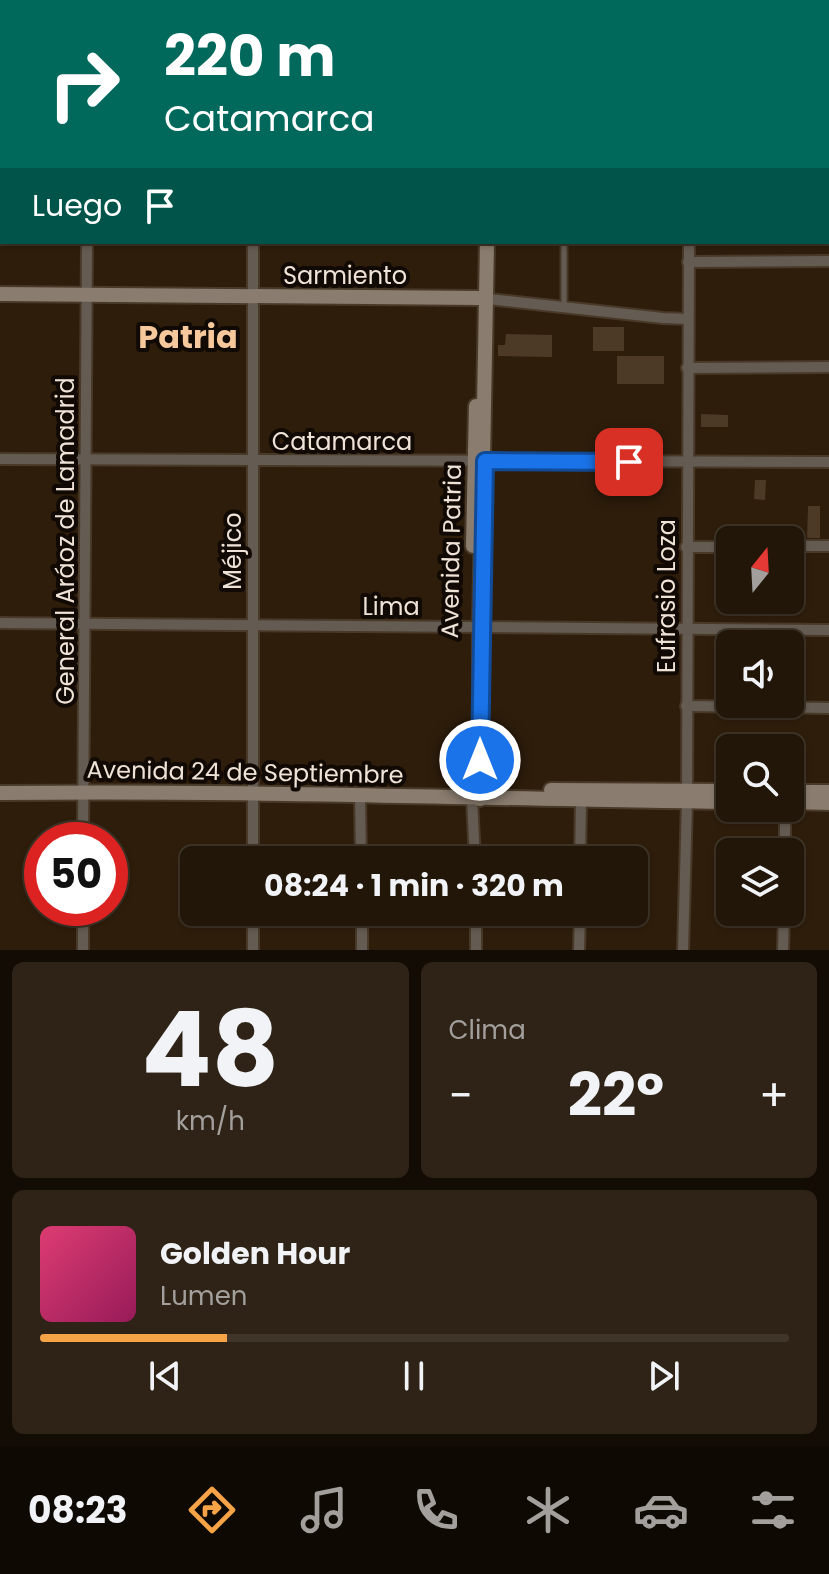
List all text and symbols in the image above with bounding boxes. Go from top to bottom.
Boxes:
text: 220 m [164,17,336,96]
icon: right [32,32,136,136]
text: Catamarca [164,93,375,144]
text: Luego [32,184,122,227]
icon: arrive [138,184,182,228]
street label: Sarmiento [283,259,407,292]
district label: Patria [138,314,238,359]
street label: General Aráoz de Lamadrid [49,377,82,705]
street label: Catamarca [272,425,412,458]
pin [595,428,663,496]
icon: arrive [607,440,651,484]
street label: Avenida Patria [433,463,469,639]
street label: Méjico [216,512,249,590]
street label: Eufrasio Loza [650,519,683,673]
north arrow [716,526,804,614]
map controls [716,526,804,926]
street label: Lima [362,590,420,623]
button: sound [716,630,804,718]
position arrow [438,718,522,802]
button: search [716,734,804,822]
street label: Avenida 24 de Septiembre [86,753,404,791]
speed limit sign: 50 [24,822,128,926]
button: layers [716,838,804,926]
text: 08:24 · 1 min · 320 m [264,864,564,907]
text: 48 [141,977,279,1122]
text: Clima [449,1012,526,1048]
text: 22° [568,1053,664,1137]
text: − [449,1065,473,1126]
text: + [759,1065,789,1126]
text: km/h [176,1103,245,1139]
text: Golden Hour [160,1232,350,1275]
text: Lumen [160,1278,247,1314]
icon: previous [143,1354,187,1398]
icon: pause [392,1354,436,1398]
icon: next [642,1354,686,1398]
icon: directions [184,1482,240,1538]
icon: music [296,1482,352,1538]
icon: phone [408,1482,464,1538]
icon: climate [520,1482,576,1538]
icon: car [633,1482,689,1538]
icon: filters [745,1482,801,1538]
text: 08:23 [28,1485,127,1536]

